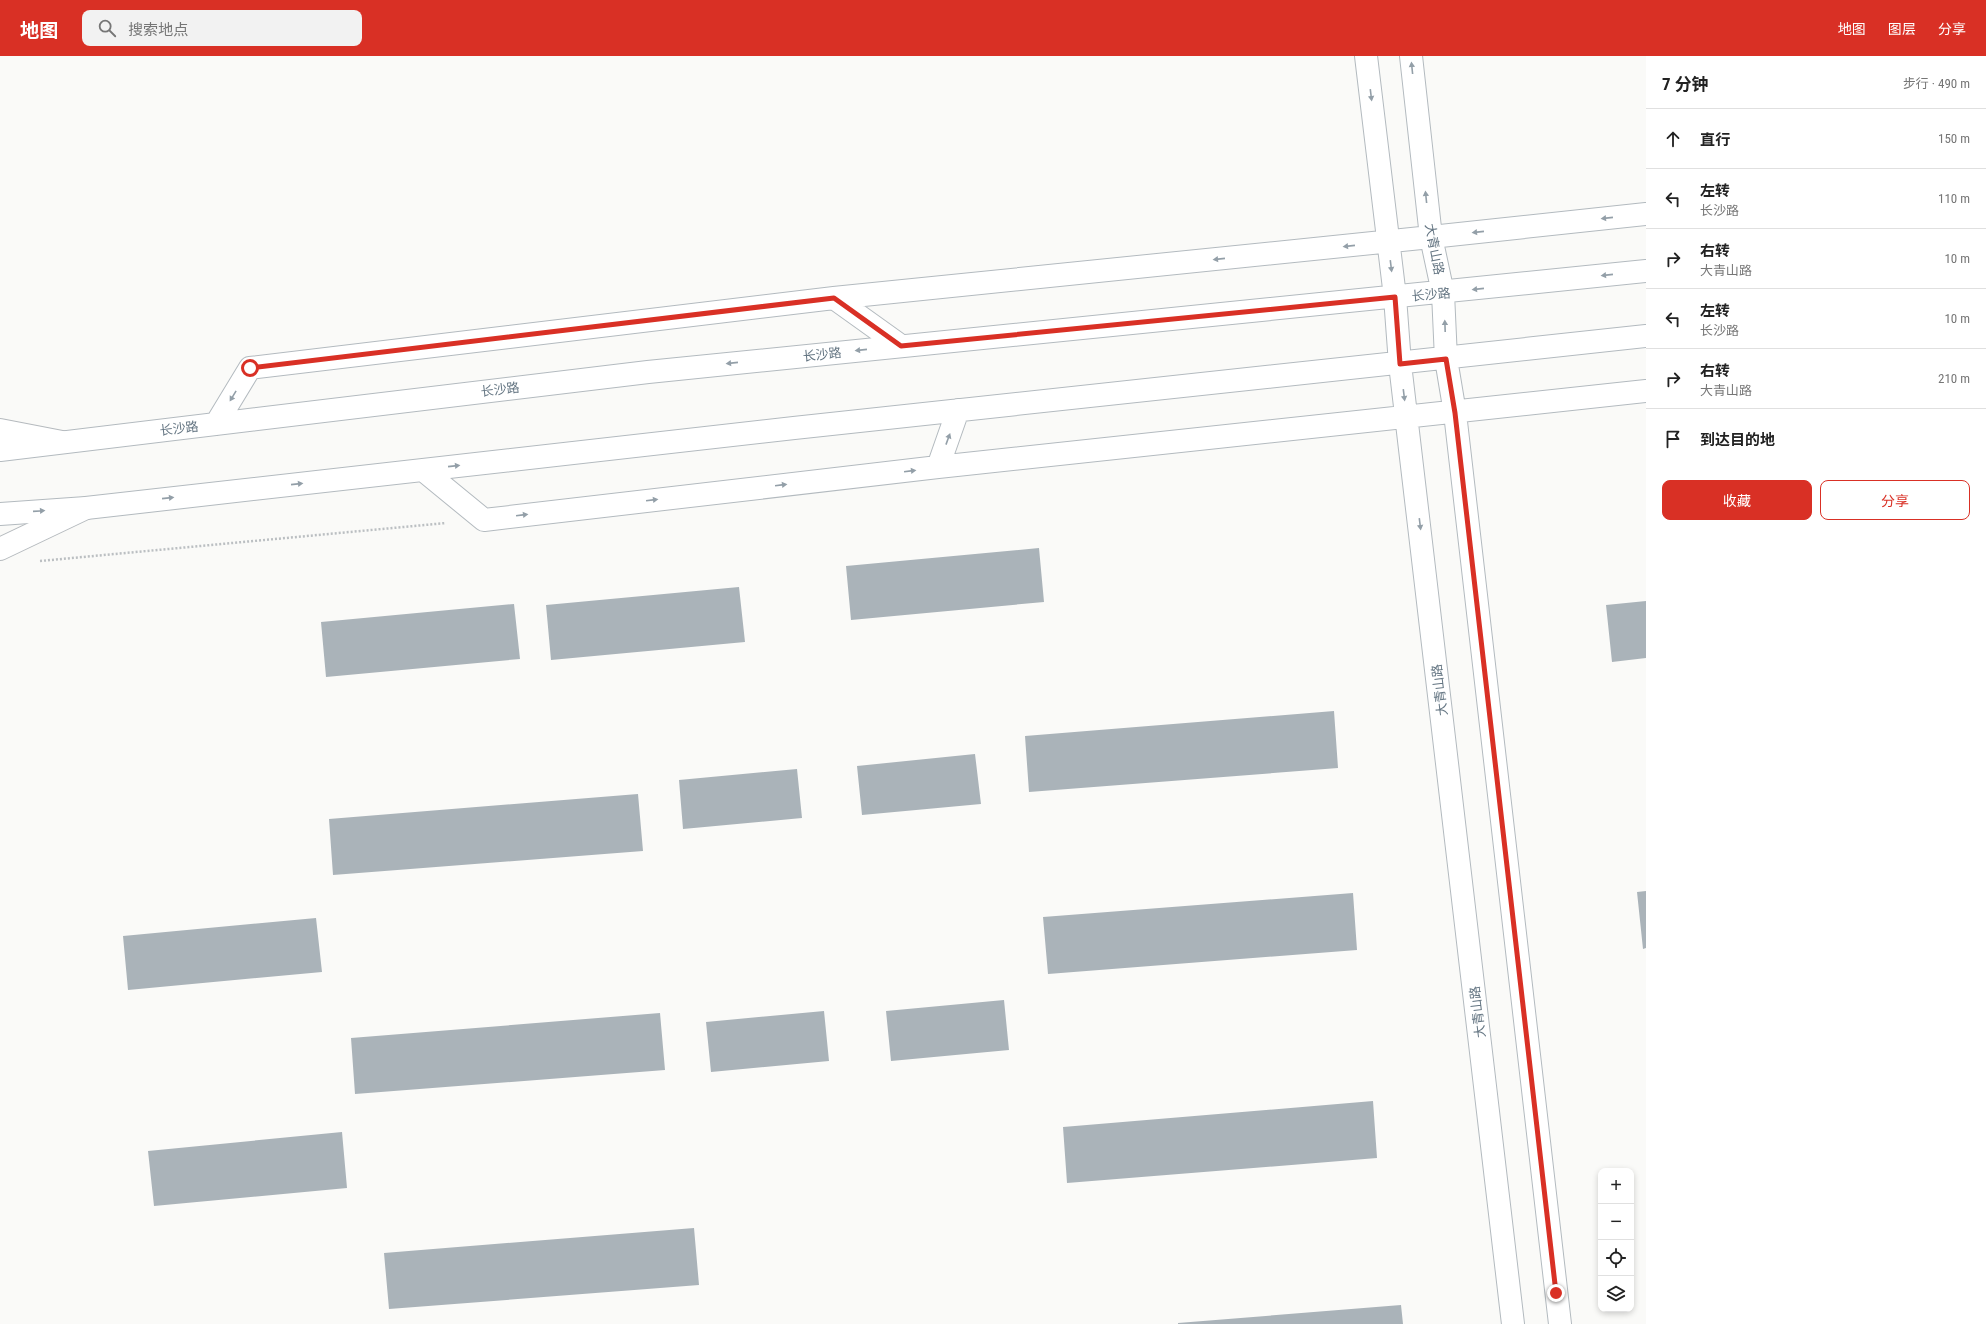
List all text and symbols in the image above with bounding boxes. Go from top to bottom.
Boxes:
search box [82,10,362,46]
icon: search [96,17,118,39]
text: 地图 [20,19,58,42]
text: 搜索地点 [128,21,188,39]
text: 地图 [1838,21,1866,37]
text: 图层 [1888,21,1916,37]
text: 分享 [1938,21,1966,37]
one-way arrow [1409,62,1415,74]
text: 7 分钟 [1662,74,1709,94]
text: 步行 · 490 m [1903,76,1970,91]
one-way arrow [1368,89,1374,101]
icon: ahead [1662,128,1684,150]
text: 直行 [1700,131,1730,149]
text: 150 m [1938,131,1970,146]
text: 左转 [1700,182,1730,200]
icon: left [1662,188,1684,210]
one-way arrow [1423,191,1430,204]
text: 110 m [1938,191,1970,206]
text: 长沙路 [1700,203,1739,218]
one-way arrow [1601,215,1613,221]
street label: 大青山路 [1422,222,1447,276]
one-way arrow [1472,229,1484,235]
one-way arrow [1343,242,1355,249]
text: 右转 [1700,242,1730,260]
icon: right [1662,248,1684,270]
text: 10 m [1944,251,1970,266]
one-way arrow [1213,255,1225,262]
one-way arrow [1388,259,1394,272]
text: 大青山路 [1700,263,1752,278]
one-way arrow [1601,272,1613,279]
street label: 长沙路 [1411,285,1451,304]
one-way arrow [1472,286,1484,292]
text: 左转 [1700,302,1730,320]
icon: left [1662,308,1684,330]
text: 10 m [1944,311,1970,326]
one-way arrow [1441,320,1448,332]
text: 长沙路 [1700,323,1739,338]
street label: 长沙路 [802,345,842,364]
one-way arrow [855,347,867,353]
route start [241,359,259,377]
one-way arrow [726,360,738,366]
text: 右转 [1700,362,1730,380]
icon: right [1662,368,1684,390]
text: 210 m [1938,371,1970,386]
street label: 长沙路 [480,380,520,399]
text: 大青山路 [1700,383,1752,398]
one-way arrow [1401,389,1407,401]
one-way arrow [230,390,237,402]
street label: 长沙路 [159,419,199,438]
icon: arrive [1662,428,1684,450]
text: 到达目的地 [1700,431,1775,449]
one-way arrow [945,432,951,444]
one-way arrow [448,463,461,470]
one-way arrow [904,467,916,474]
button: 收藏 [1662,480,1812,520]
button: 分享 [1820,480,1970,520]
one-way arrow [291,481,304,487]
one-way arrow [775,482,787,489]
one-way arrow [162,495,174,502]
one-way arrow [645,497,658,504]
one-way arrow [33,507,45,514]
one-way arrow [516,512,528,518]
one-way arrow [1416,518,1423,530]
street label: 大青山路 [1429,663,1450,717]
street label: 大青山路 [1467,985,1488,1039]
map controls [1598,1168,1634,1312]
button: + [1598,1168,1634,1204]
button: − [1598,1204,1634,1240]
button: locate [1598,1240,1634,1276]
button: layers [1598,1276,1634,1312]
route end [1547,1284,1565,1302]

